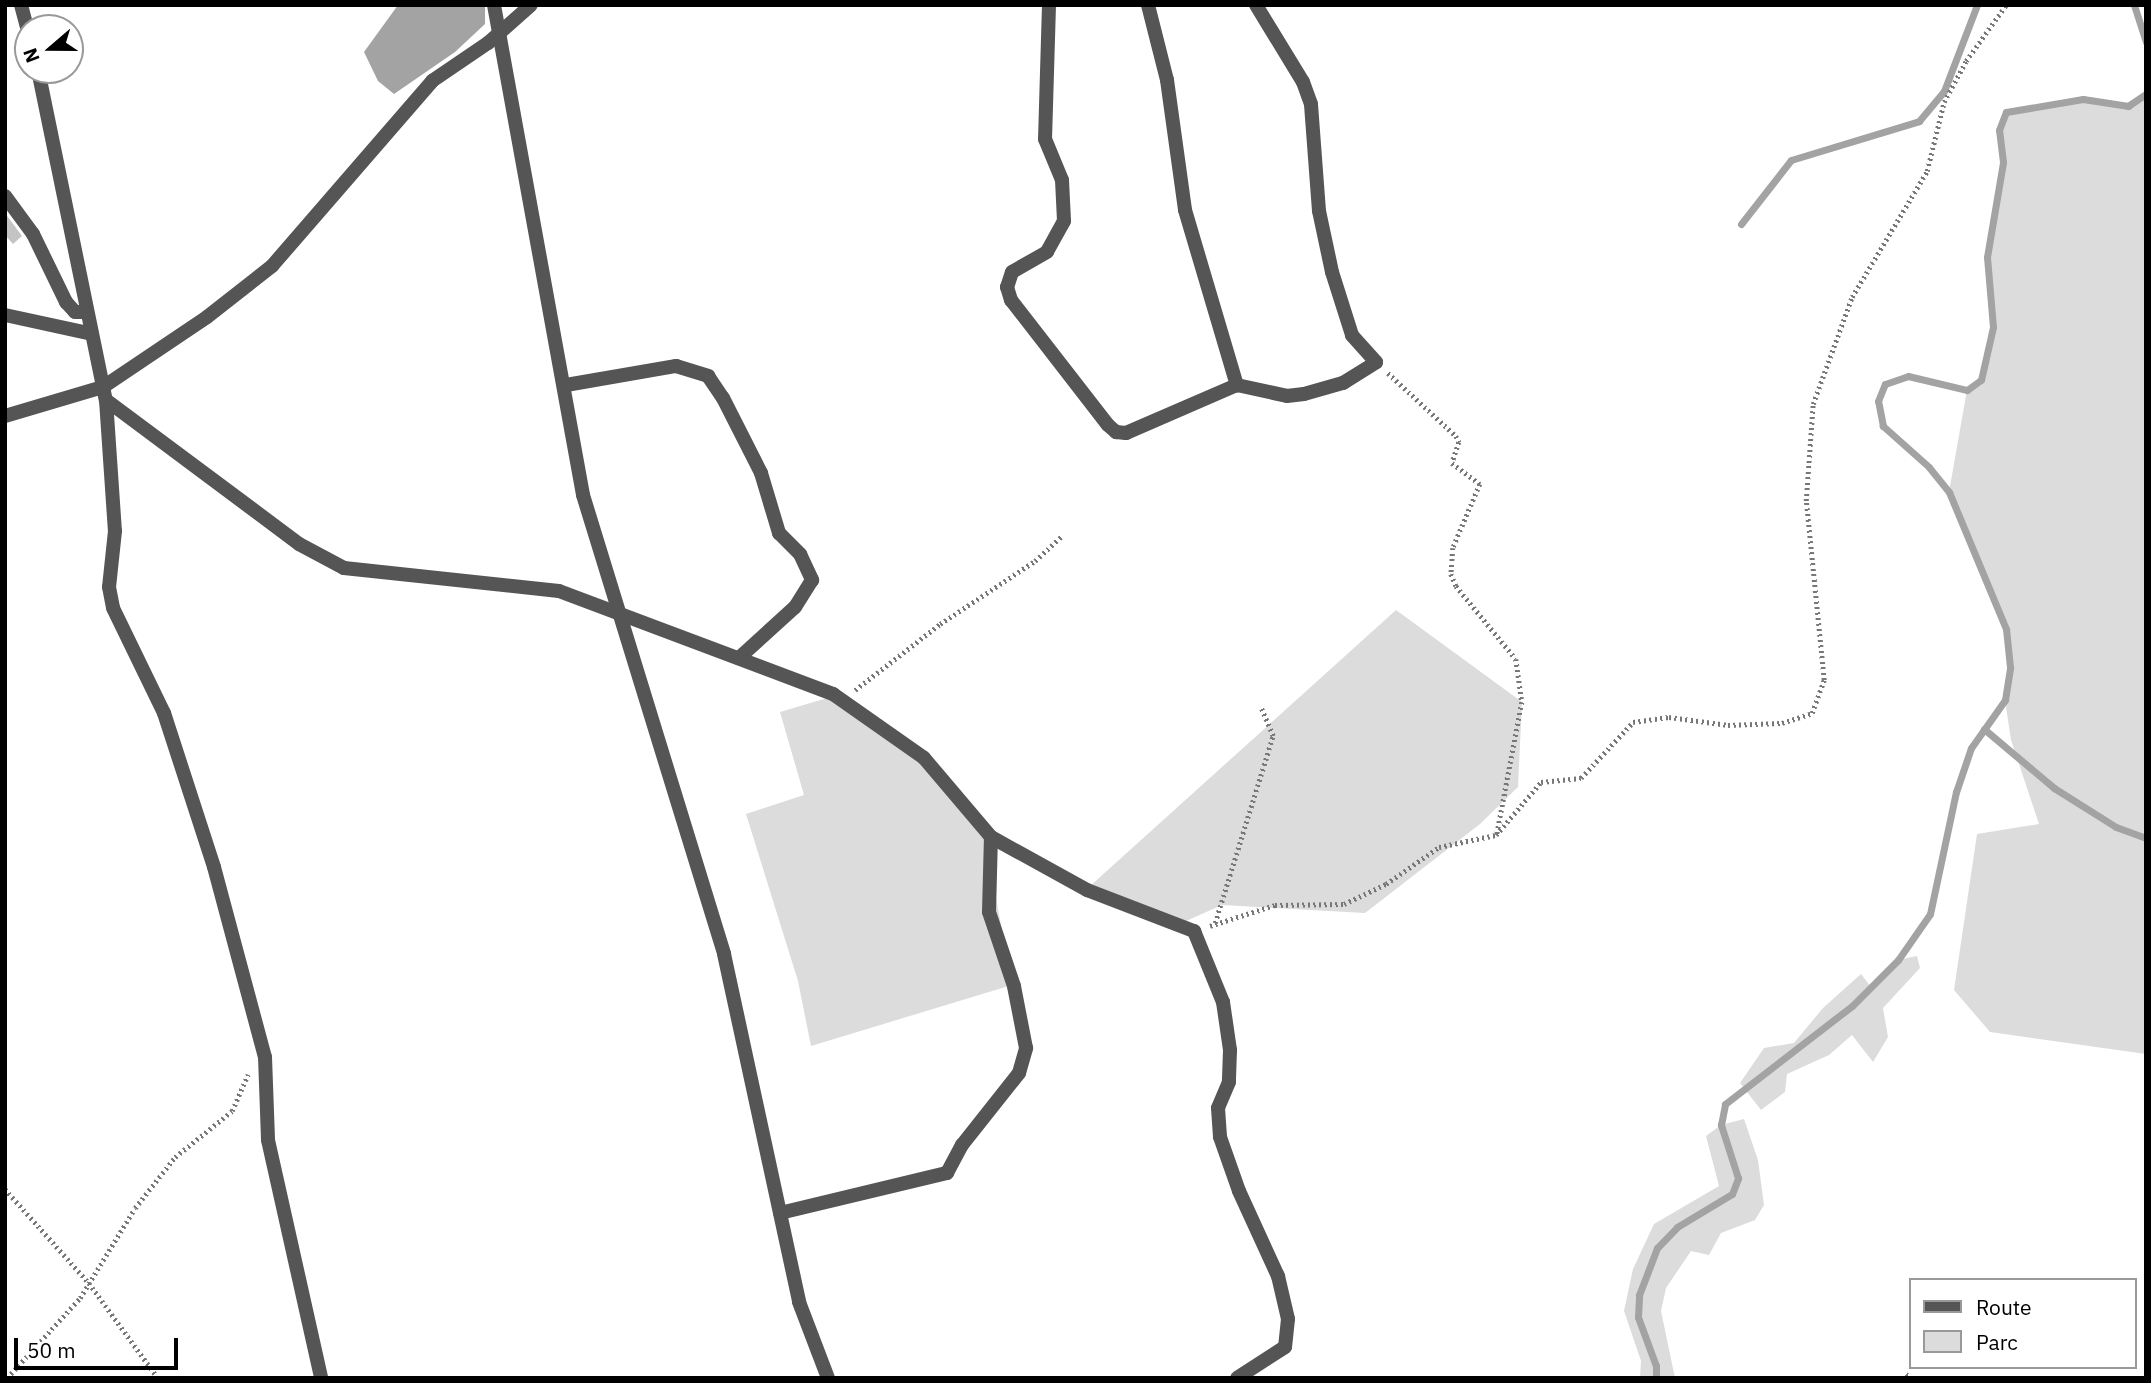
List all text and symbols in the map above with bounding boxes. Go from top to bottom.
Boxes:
north arrow [14,14,84,84]
text: N [18,45,45,66]
legend [1910,1278,2137,1369]
text: Route [1976,1293,2032,1321]
scale bar [18,1324,182,1368]
text: Parc [1976,1328,2018,1356]
text: 50 m [27,1336,76,1364]

